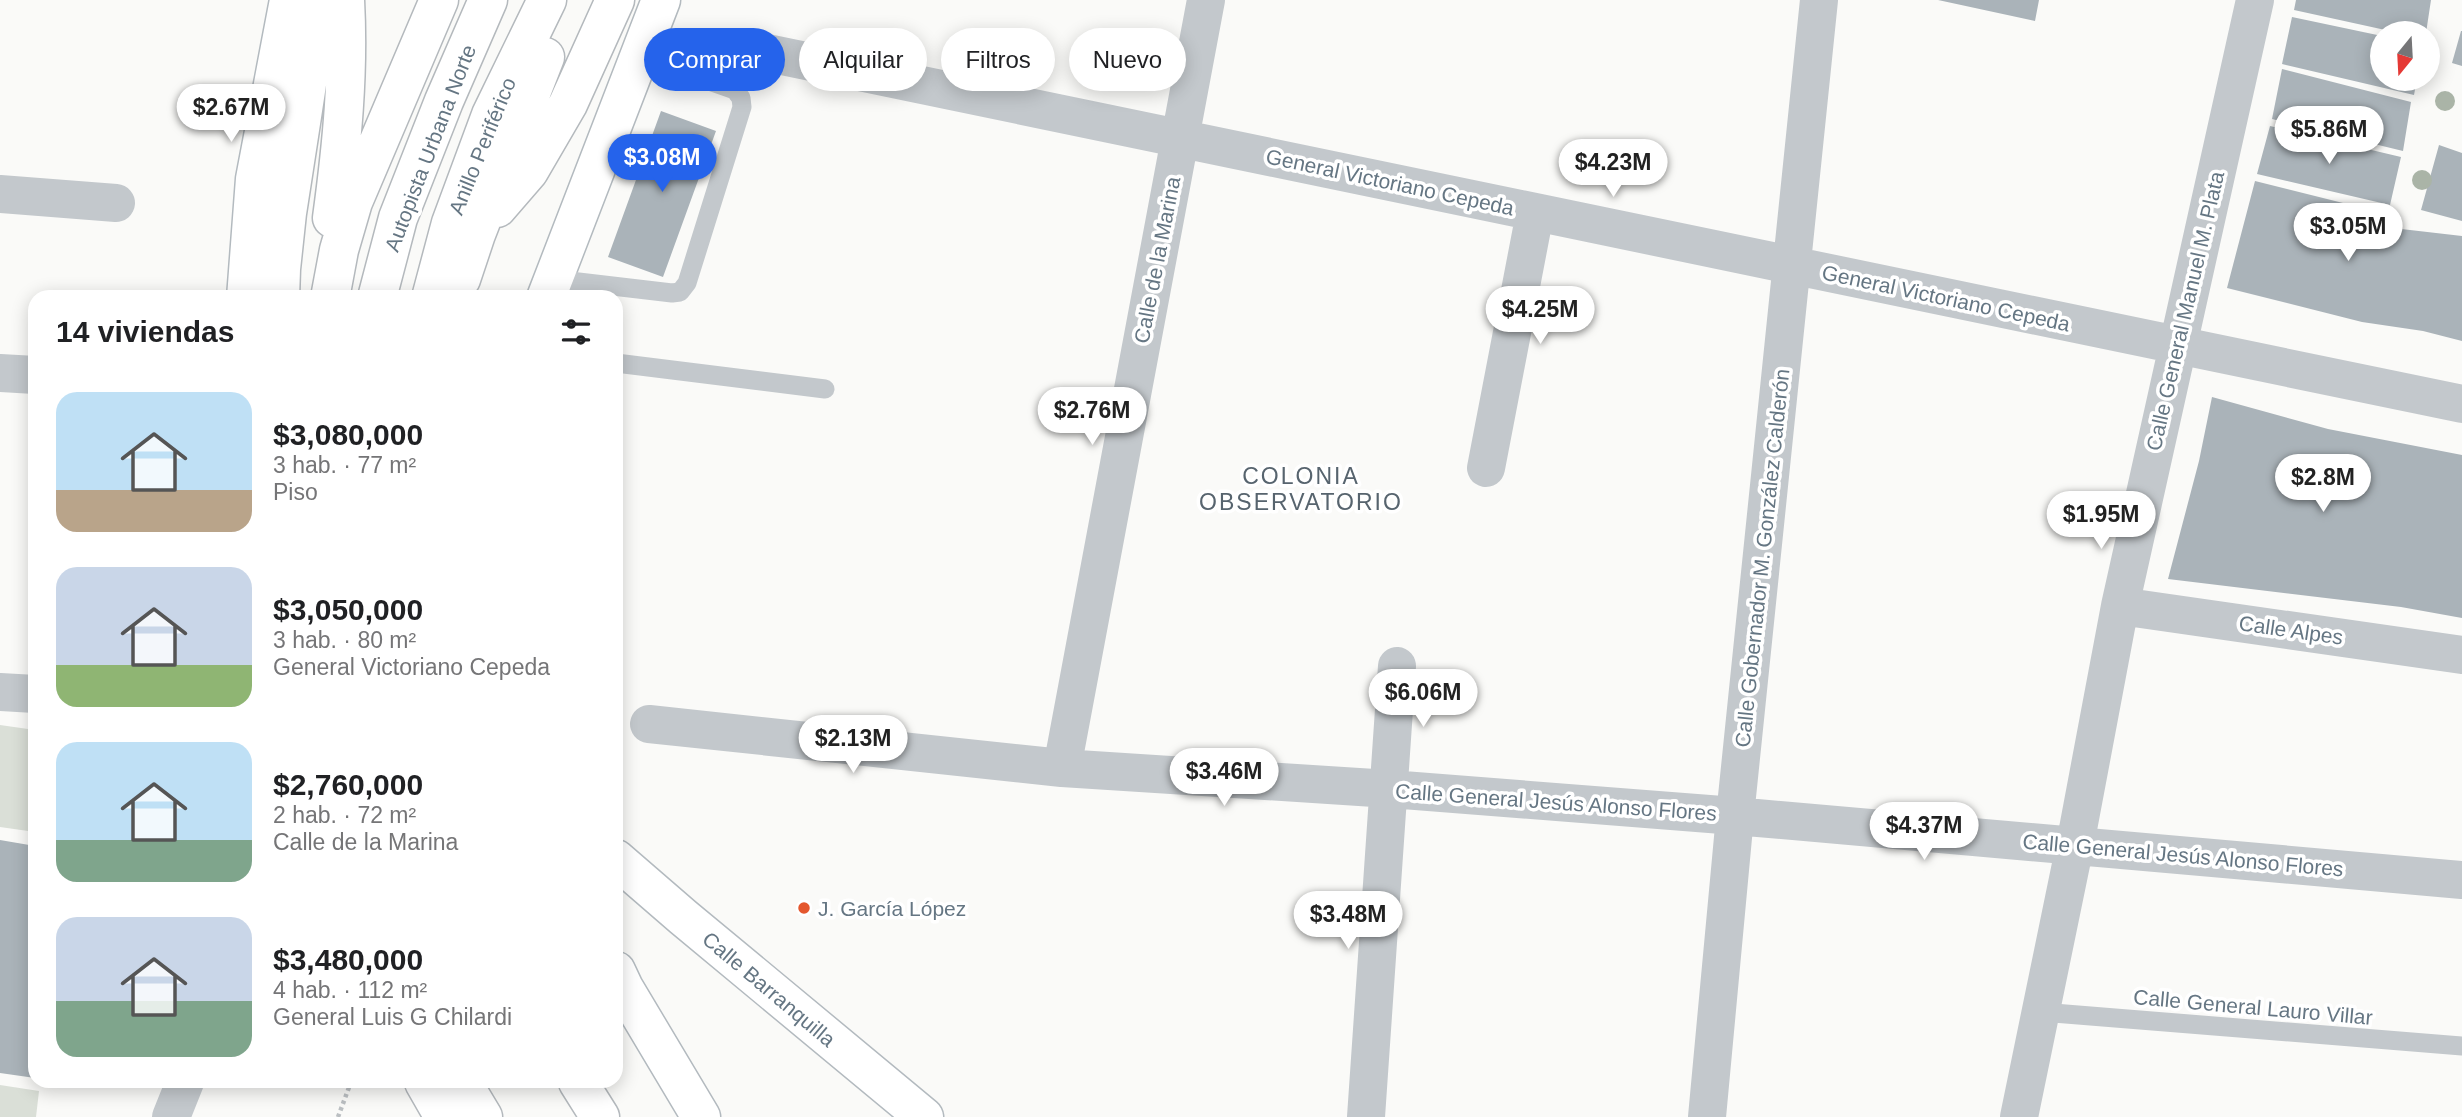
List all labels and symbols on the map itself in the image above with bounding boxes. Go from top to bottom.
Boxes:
north arrow [2370,21,2440,91]
street label: Autopista Urbana Norte [380,41,480,255]
street label: Anillo Periférico [444,74,520,218]
pin: $2.67M [174,85,288,144]
pin: $5.86M [2272,106,2386,166]
pin: $3.08M [605,134,719,194]
pin: $4.23M [1556,140,1670,199]
street label: General Victoriano Cepeda [1264,144,1516,220]
street label: Calle General Manuel M. Plata [2142,169,2228,453]
street label: Calle de la Marina [1130,174,1184,345]
pin: $3.05M [2291,204,2405,263]
street label: General Victoriano Cepeda [1820,260,2072,336]
pin: $4.25M [1483,286,1597,346]
street label: Calle Gobernador M. González Calderón [1731,368,1793,748]
pin: $2.76M [1035,388,1149,447]
pin: $2.8M [2274,454,2372,514]
district label: COLONIA OBSERVATORIO [1199,463,1403,515]
pin: $1.95M [2044,491,2158,551]
street label: Calle Alpes [2237,611,2345,649]
pin: $6.06M [1366,670,1480,729]
pin: $2.13M [796,716,910,775]
pin: $3.46M [1167,748,1281,808]
street label: Calle General Jesús Alonso Flores [1395,779,1717,825]
pin: $4.37M [1867,802,1981,862]
street label: Calle General Jesús Alonso Flores [2022,830,2344,880]
pin: $3.48M [1291,892,1405,951]
place label: J. García López [818,897,966,920]
marker: J. García López [796,900,812,916]
street label: Calle Barranquilla [698,927,840,1051]
street label: Calle General Lauro Villar [2132,985,2374,1029]

